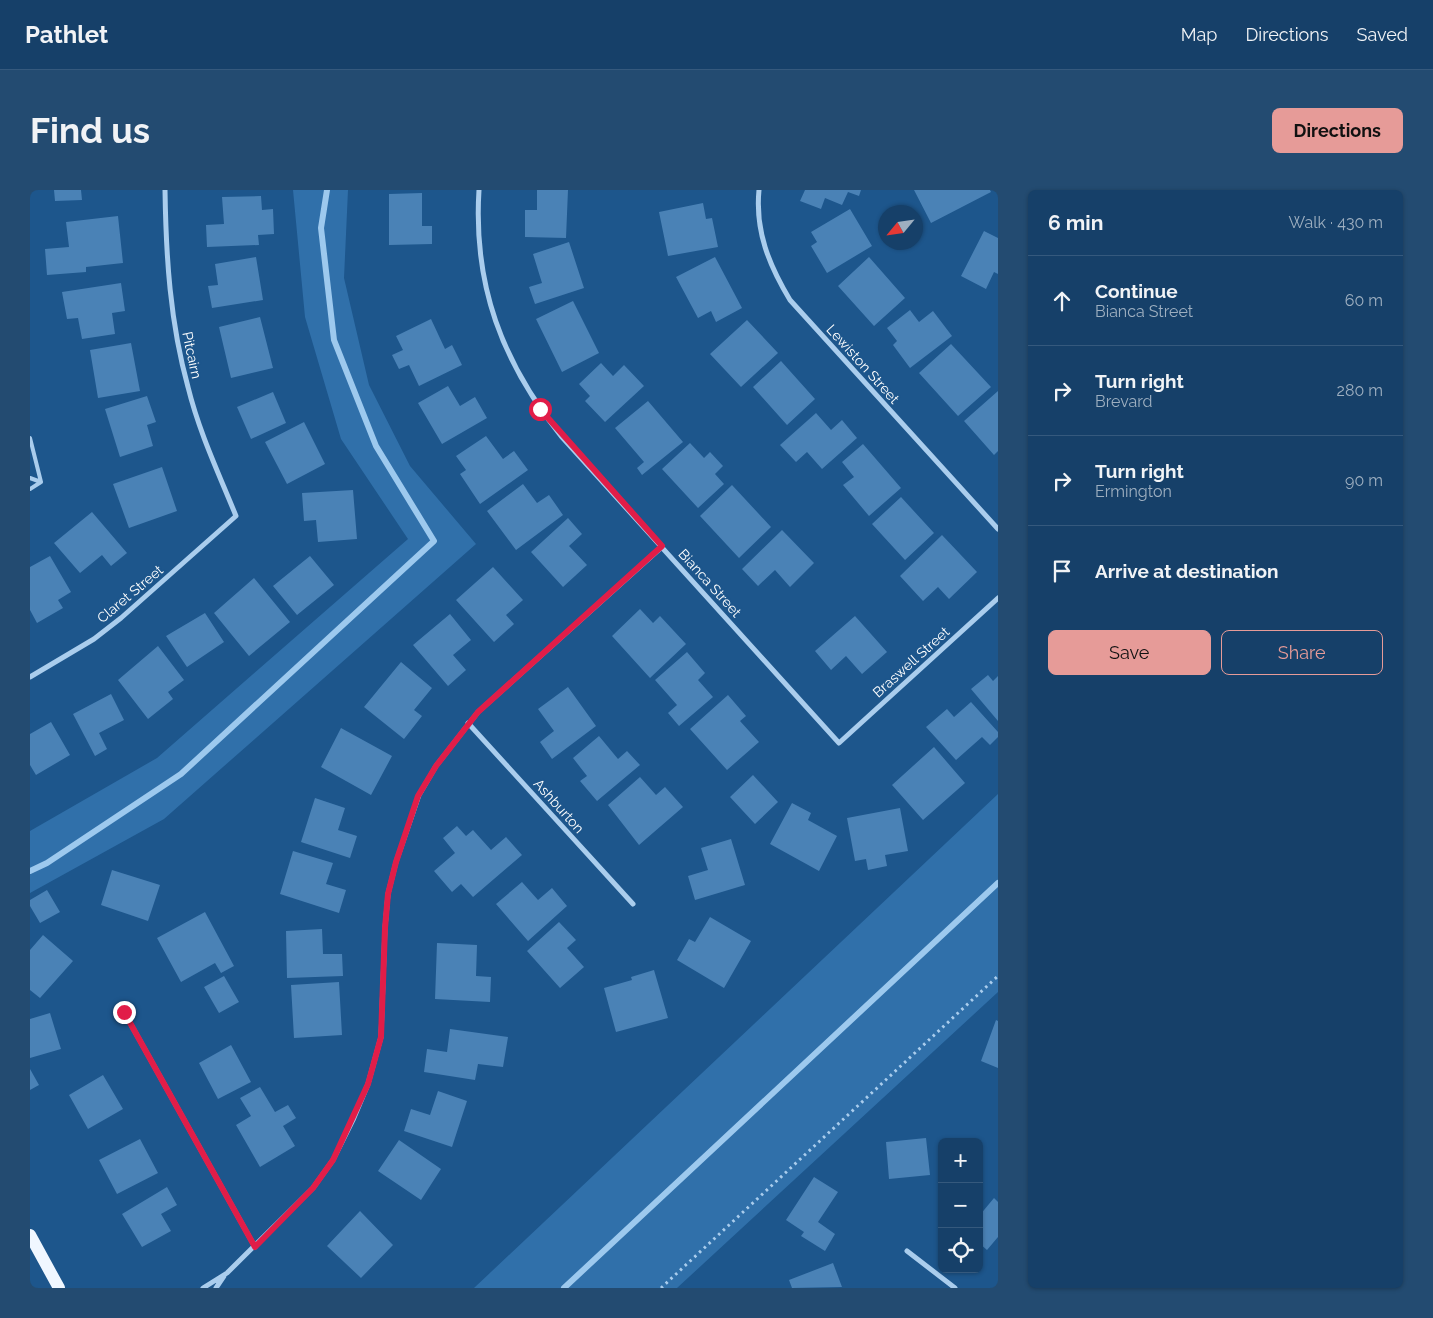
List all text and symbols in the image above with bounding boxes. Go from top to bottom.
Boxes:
text: Pathlet [25,20,108,49]
text: Map [1181,24,1217,45]
text: Directions [1245,24,1329,45]
text: Saved [1357,24,1408,45]
button: Directions [1272,108,1403,153]
text: Find us [30,110,150,151]
north arrow [878,205,923,250]
text: 6 min [1048,210,1103,235]
text: Walk · 430 m [1289,213,1383,232]
text: Continue [1095,280,1178,302]
icon: ahead [1048,287,1076,315]
text: 60 m [1345,291,1383,310]
text: Bianca Street [1095,302,1193,321]
street label: Lewiston Street [823,321,903,407]
street label: Pitcairn [179,330,205,380]
text: Turn right [1095,370,1184,392]
icon: right [1048,377,1076,405]
text: 280 m [1337,381,1383,400]
text: Brevard [1095,392,1153,411]
route start [529,398,552,421]
text: Turn right [1095,460,1184,482]
icon: right [1048,467,1076,495]
text: 90 m [1345,471,1383,490]
text: Ermington [1095,482,1172,501]
street label: Bianca Street [675,546,745,620]
icon: arrive [1048,557,1076,585]
text: Arrive at destination [1095,560,1279,582]
street label: Claret Street [94,562,166,626]
street label: Braswell Street [869,623,953,701]
button: Save [1048,630,1211,675]
button: Share [1221,630,1383,675]
street label: Ashburton [531,776,587,836]
route end [113,1001,136,1024]
map controls [938,1138,983,1273]
button: + [938,1138,983,1183]
button: − [938,1183,983,1228]
button: locate [938,1228,983,1273]

